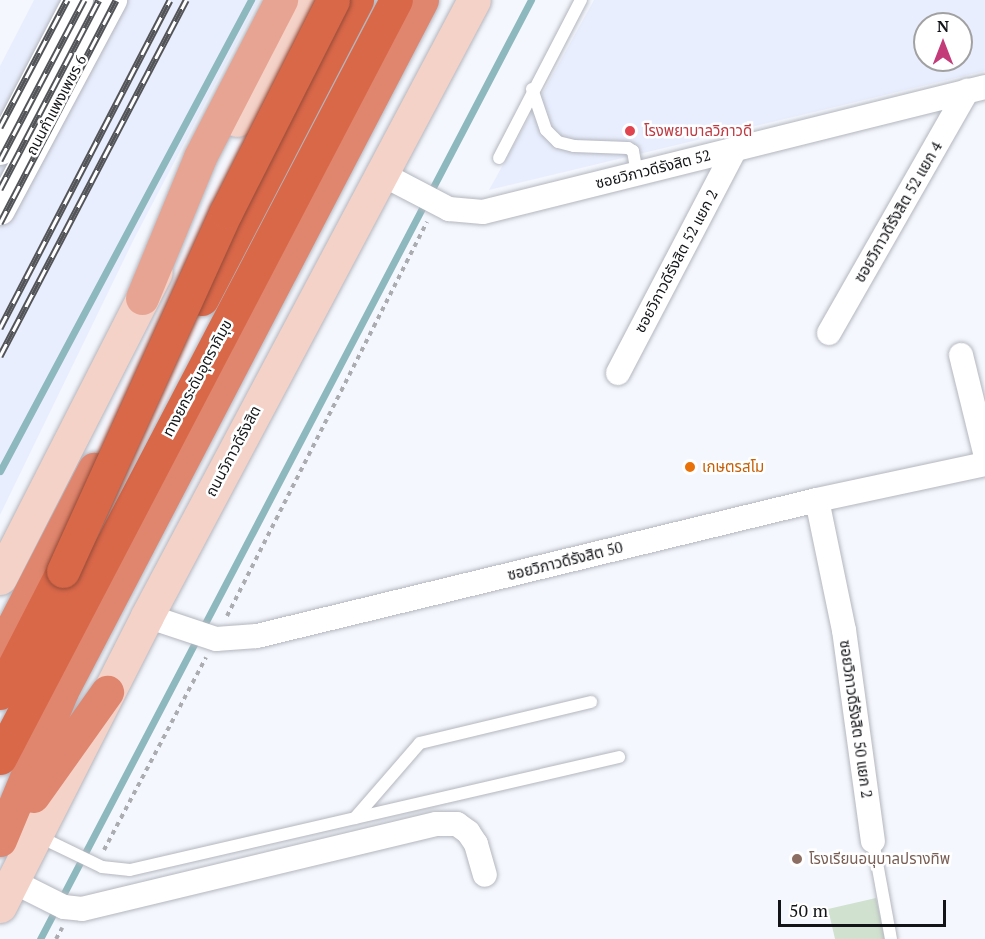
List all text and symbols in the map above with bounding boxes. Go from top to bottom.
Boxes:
north arrow [913,12,973,72]
text: N [937,15,949,37]
street label: ถนนกำแพงเพชร 6 [22,52,90,158]
marker: โรงพยาบาลวิภาวดี [621,122,639,140]
place label: โรงพยาบาลวิภาวดี [644,122,752,140]
street label: ซอยวิภาวดีรังสิต 52 แยก 4 [850,138,946,286]
street label: ซอยวิภาวดีรังสิต 52 [594,146,712,192]
street label: ซอยวิภาวดีรังสิต 52 แยก 2 [631,186,721,336]
street label: ทางยกระดับอุตราภิมุข [159,316,235,440]
street label: ถนนวิภาวดีรังสิต [202,403,264,499]
place label: เกษตรสโม [702,458,764,476]
marker: เกษตรสโม [683,460,697,474]
street label: ซอยวิภาวดีรังสิต 50 [506,538,624,584]
street label: ซอยวิภาวดีรังสิต 50 แยก 2 [836,639,876,799]
place label: โรงเรียนอนุบาลปรางทิพ [809,850,950,868]
marker: โรงเรียนอนุบาลปรางทิพ [790,852,804,866]
scale bar [781,888,949,926]
text: 50 m [789,898,828,922]

